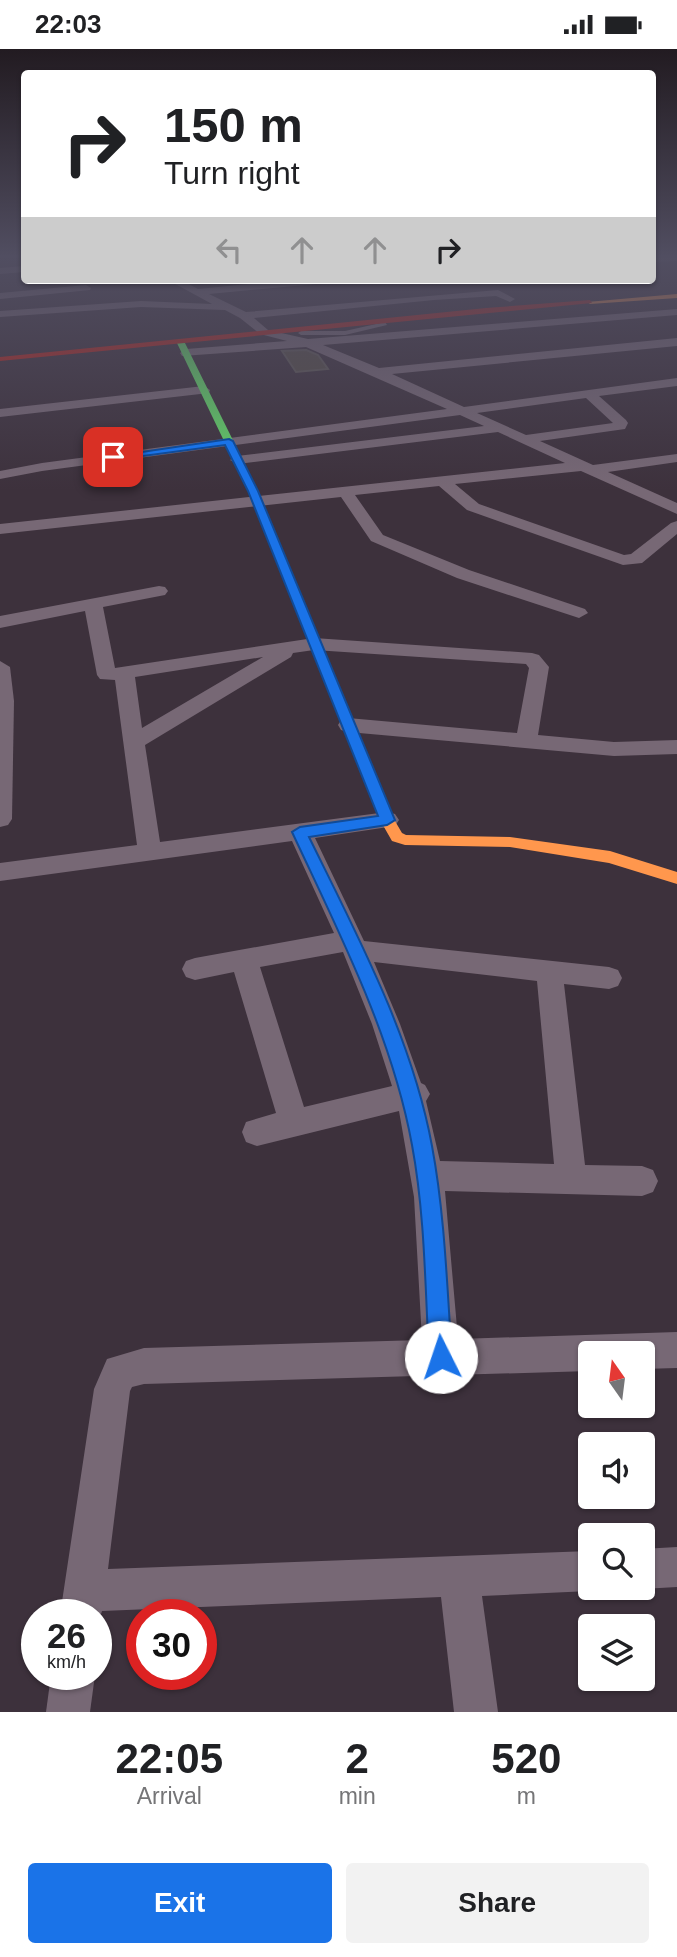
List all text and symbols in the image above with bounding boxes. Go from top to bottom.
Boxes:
text: 22:03 [35,9,102,39]
icon: right [49,98,140,189]
text: 150 m [164,98,303,152]
text: Turn right [164,155,300,191]
icon: left [210,231,248,269]
icon: ahead [283,231,321,269]
icon: ahead [356,231,394,269]
icon: right [429,231,467,269]
pin [83,427,143,487]
icon: arrive [94,438,132,476]
position arrow [404,1320,478,1394]
north arrow [578,1341,654,1417]
map controls [578,1341,655,1691]
button: sound [578,1432,655,1509]
button: search [578,1523,655,1600]
speed limit sign: 30 [126,1599,217,1690]
button: layers [578,1614,655,1691]
text: 26 [47,1616,86,1655]
text: km/h [47,1652,86,1672]
text: 22:05 [116,1735,223,1782]
text: 2 [345,1735,369,1782]
text: 520 [491,1735,561,1782]
text: Arrival [137,1783,202,1809]
text: min [339,1783,376,1809]
text: m [517,1783,536,1809]
button: Exit [28,1863,332,1943]
button: Share [346,1863,649,1943]

